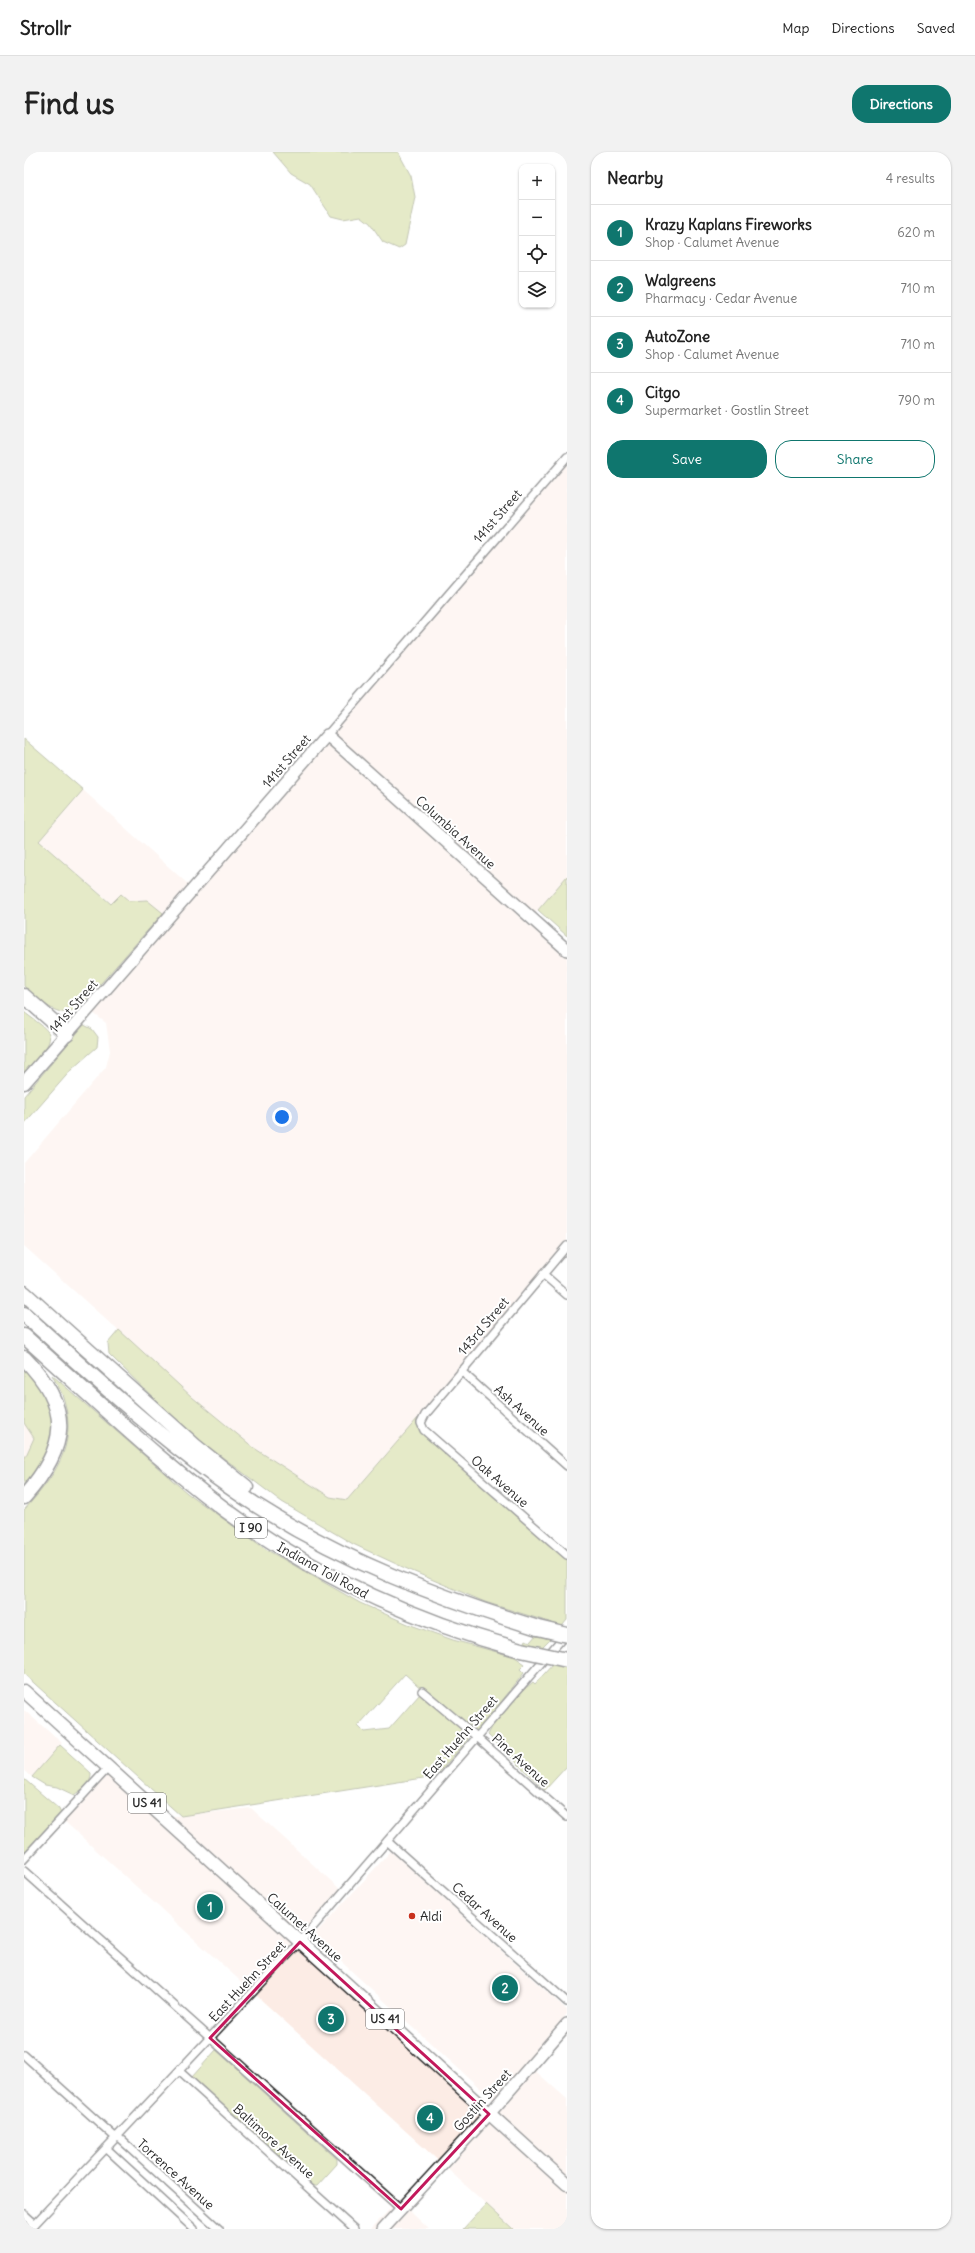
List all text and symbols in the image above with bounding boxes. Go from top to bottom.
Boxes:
text: Strollr [20,16,71,40]
text: Map [782,19,809,37]
text: Directions [831,19,895,37]
text: Saved [917,19,955,37]
button: Directions [852,85,951,123]
text: Find us [24,86,115,122]
map controls [519,164,555,308]
button: + [519,164,555,200]
text: Nearby [607,167,663,189]
text: 4 results [886,170,935,187]
button: − [519,200,555,236]
text: Krazy Kaplans Fireworks [645,215,812,234]
text: 1 [617,224,623,241]
text: 620 m [897,224,935,241]
text: Shop · Calumet Avenue [645,234,779,251]
button: locate [519,236,555,272]
text: Walgreens [645,271,716,290]
button: layers [519,272,555,308]
text: 2 [616,280,624,297]
text: 710 m [900,280,935,297]
text: Pharmacy · Cedar Avenue [645,290,797,307]
text: AutoZone [645,327,710,346]
text: 3 [616,336,624,353]
text: 710 m [900,336,935,353]
text: Shop · Calumet Avenue [645,346,779,363]
text: Citgo [645,383,680,402]
text: 4 [616,392,624,409]
text: 790 m [898,392,935,409]
text: Supermarket · Gostlin Street [645,402,809,419]
button: Save [607,440,767,478]
button: Share [775,440,935,478]
street label: 141st Street [469,485,526,547]
street label: 141st Street [258,730,315,792]
street label: Columbia Avenue [412,792,499,873]
street label: 141st Street [45,975,102,1037]
your location [272,1107,292,1127]
street label: 143rd Street [454,1293,513,1359]
street label: Ash Avenue [491,1381,553,1440]
street label: Oak Avenue [467,1452,532,1511]
road number: I 90 [235,1518,267,1538]
street label: Indiana Toll Road [274,1538,372,1603]
street label: East Huehn Street [420,1692,502,1783]
street label: Pine Avenue [488,1730,553,1791]
road number: US 41 [128,1793,166,1813]
street label: Cedar Avenue [448,1879,521,1946]
street label: Calumet Avenue [263,1889,346,1966]
pin: 1 [197,1892,223,1922]
place label: Aldi [420,1908,442,1925]
marker: Aldi [407,1911,417,1921]
street label: East Huehn Street [205,1937,290,2026]
pin: 2 [492,1973,518,2003]
pin: 3 [318,2004,344,2034]
road number: US 41 [366,2009,404,2029]
street label: Gostlin Street [450,2065,515,2135]
street label: Baltimore Avenue [230,2100,318,2182]
pin: 4 [417,2103,443,2133]
street label: Torrence Avenue [134,2135,218,2214]

